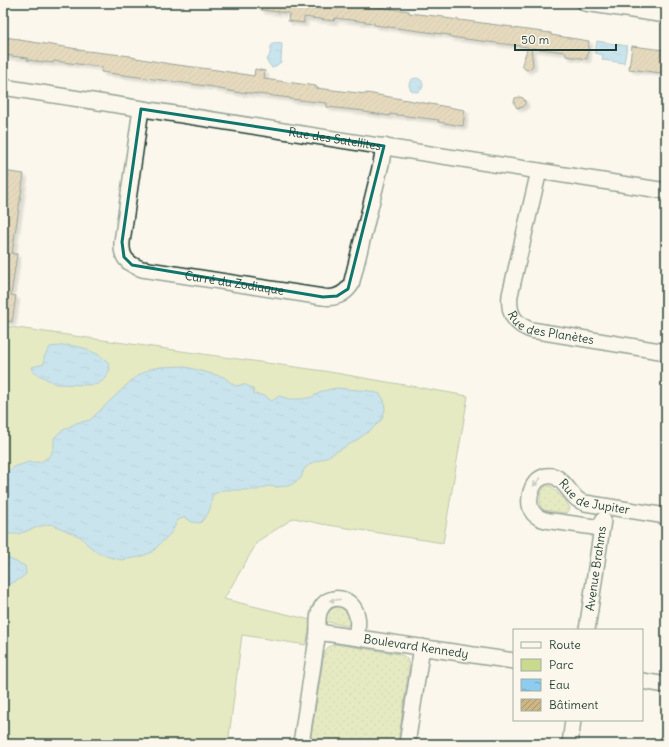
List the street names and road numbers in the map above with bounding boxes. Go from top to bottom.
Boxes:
street label: Rue des Satellites [288,124,382,153]
street label: Carré du Zodiaque [184,268,285,298]
street label: Rue des Planètes [504,308,595,347]
street label: Rue de Jupiter [556,476,631,517]
street label: Avenue Brahms [582,525,609,612]
street label: Boulevard Kennedy [362,631,470,661]

